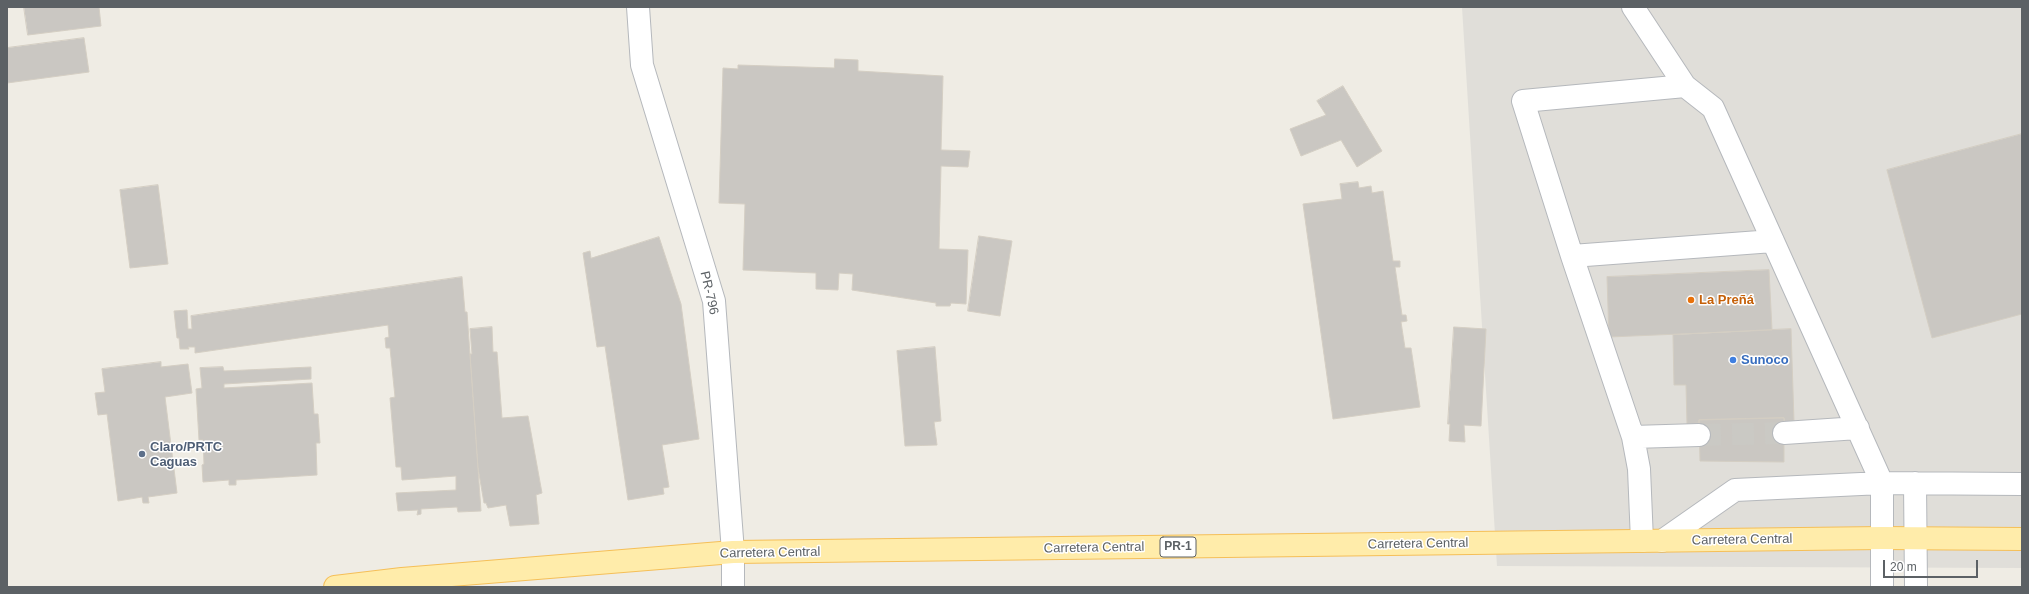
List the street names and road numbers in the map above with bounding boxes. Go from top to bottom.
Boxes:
street label: PR-796 [696,270,722,316]
street label: Carretera Central [1692,531,1792,549]
street label: Carretera Central [1368,535,1468,553]
road number: PR-1 [1160,537,1196,557]
street label: Carretera Central [1044,539,1144,557]
street label: Carretera Central [720,544,820,562]

